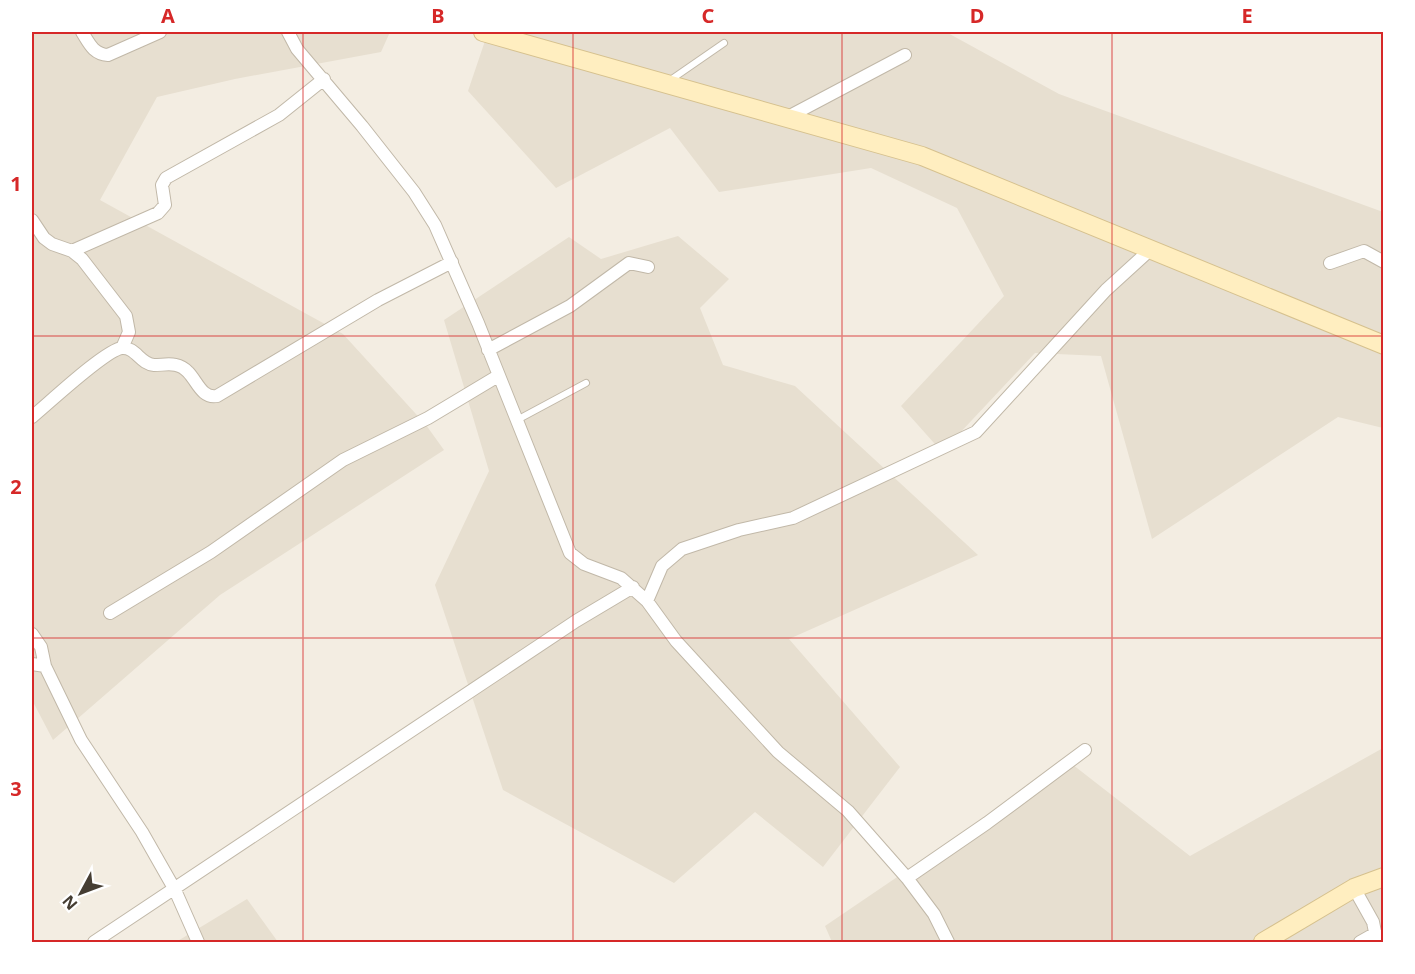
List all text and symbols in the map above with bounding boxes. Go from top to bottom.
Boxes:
text: A [161,2,175,29]
text: B [431,2,445,29]
text: C [702,2,715,29]
text: D [970,2,984,29]
text: E [1241,2,1253,29]
text: 1 [10,170,22,197]
text: 2 [10,473,22,500]
text: 3 [10,775,22,802]
north arrow [51,863,111,923]
text: N [57,891,82,915]

